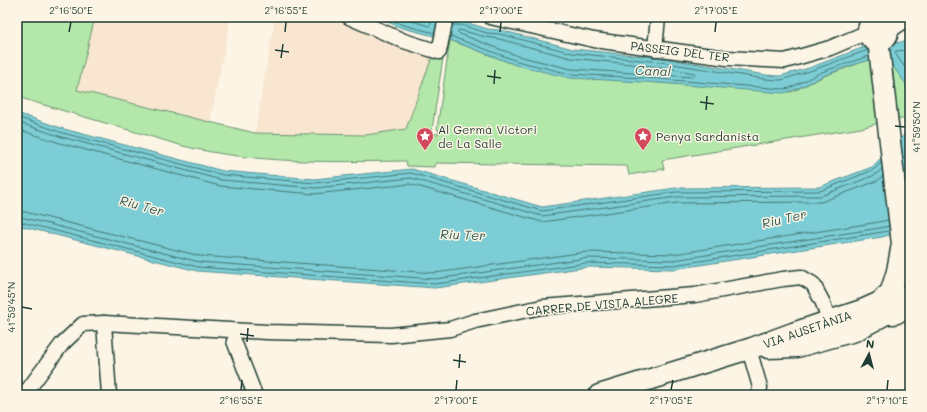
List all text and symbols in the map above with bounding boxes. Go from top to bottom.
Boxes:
text: 2°16'50"E [49,3,93,17]
text: 2°16'55"E [264,3,308,17]
text: 2°17'00"E [479,3,523,17]
text: 2°17'05"E [695,3,738,17]
street label: PASSEIG DEL TER [630,37,730,65]
water label: Canal [635,61,672,79]
text: 41°59'50"N [909,101,923,153]
place label: Al Germà Victori de La Salle [438,121,537,151]
place icon: Al Germà Victori de La Salle [415,126,435,151]
place icon: Penya Sardanista [633,126,653,151]
place label: Penya Sardanista [656,128,759,144]
water label: Riu Ter [118,191,167,219]
water label: Riu Ter [760,205,808,231]
water label: Riu Ter [440,225,486,243]
text: 41°59'45"N [4,282,18,332]
street label: CARRER DE VISTA ALEGRE [525,289,679,319]
street label: VIA AUSETÀNIA [761,306,853,352]
north arrow [849,334,889,374]
text: N [865,336,875,352]
text: 2°16'55"E [219,393,263,407]
text: 2°17'00"E [434,393,478,407]
text: 2°17'05"E [650,393,693,407]
text: 2°17'10"E [866,393,908,407]

